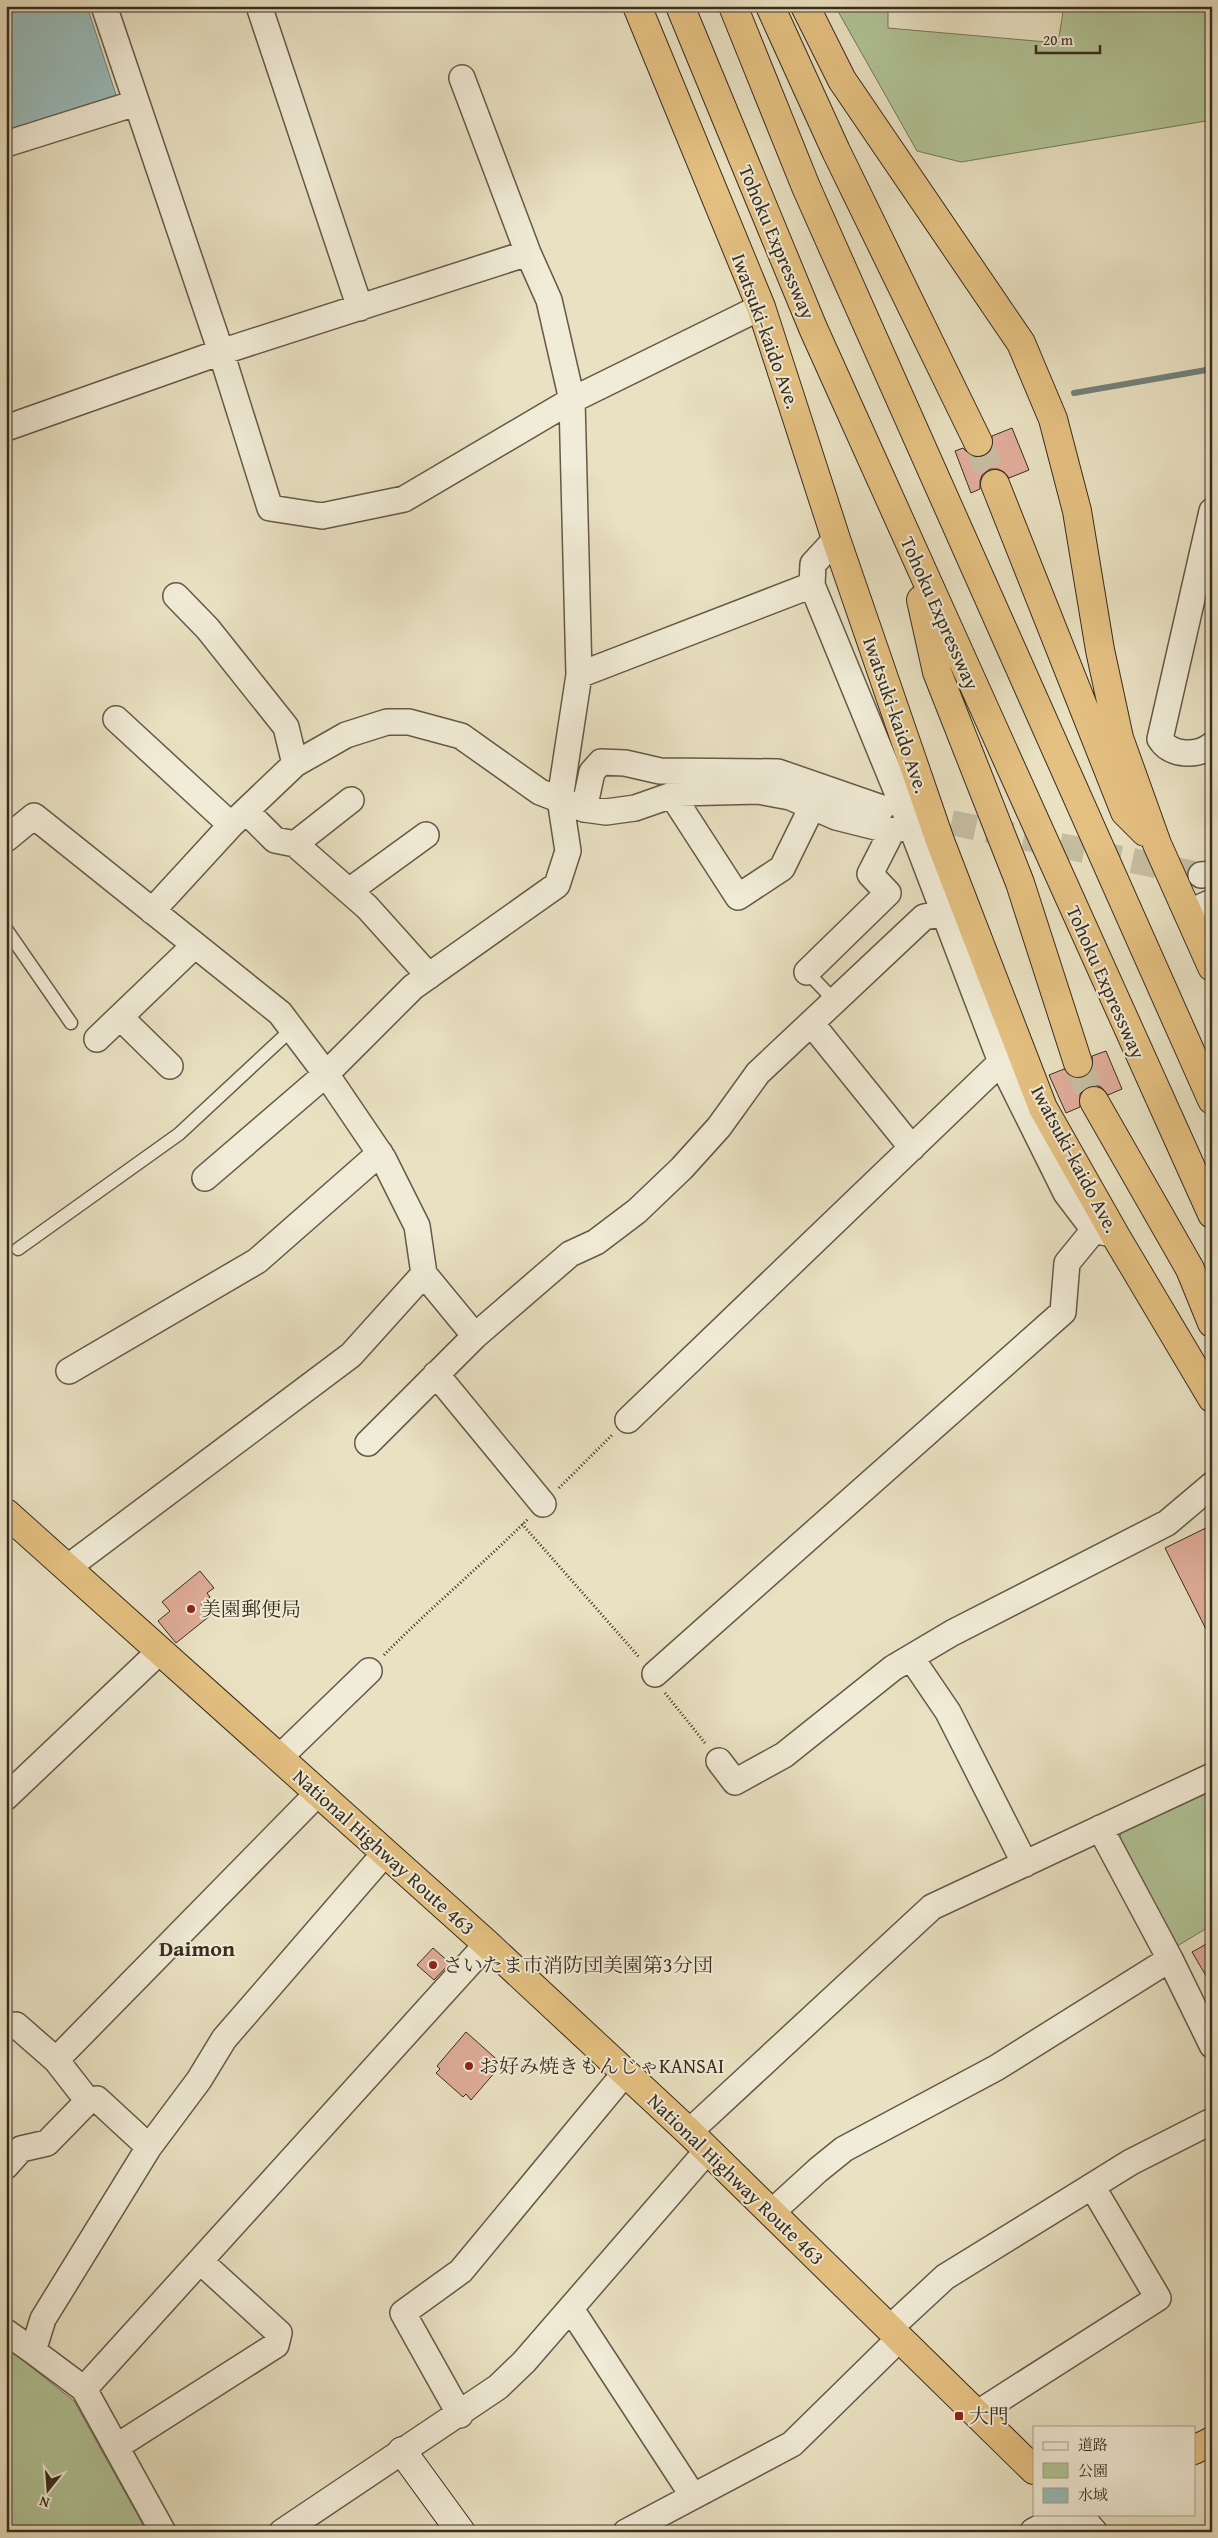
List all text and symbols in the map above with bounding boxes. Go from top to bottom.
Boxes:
scale bar [1036,22,1099,54]
text: 20 m [1043,29,1074,50]
street label: Tohoku Expressway [732,160,823,323]
street label: Iwatsuki-kaido Ave. [725,249,808,413]
street label: Tohoku Expressway [894,532,987,694]
street label: Iwatsuki-kaido Ave. [856,633,937,797]
street label: Tohoku Expressway [1060,901,1153,1063]
street label: Iwatsuki-kaido Ave. [1024,1080,1127,1238]
place label: 美園郵便局 [201,1594,301,1623]
marker: 美園郵便局 [185,1603,197,1615]
street label: National Highway Route 463 [287,1762,482,1941]
district label: Daimon [159,1932,235,1964]
place label: さいたま市消防団美園第3分団 [443,1950,713,1979]
marker: さいたま市消防団美園第3分団 [427,1959,439,1971]
place label: お好み焼きもんじゃKANSAI [479,2051,724,2080]
marker: お好み焼きもんじゃKANSAI [463,2060,475,2072]
street label: National Highway Route 463 [641,2086,831,2271]
place label: 大門 [969,2401,1009,2430]
marker: 大門 [953,2410,965,2422]
legend [1033,2426,1196,2516]
text: 道路 [1078,2434,1108,2455]
text: 公園 [1078,2460,1108,2481]
north arrow [22,2466,72,2516]
text: 水域 [1078,2484,1108,2505]
text: N [36,2491,52,2513]

